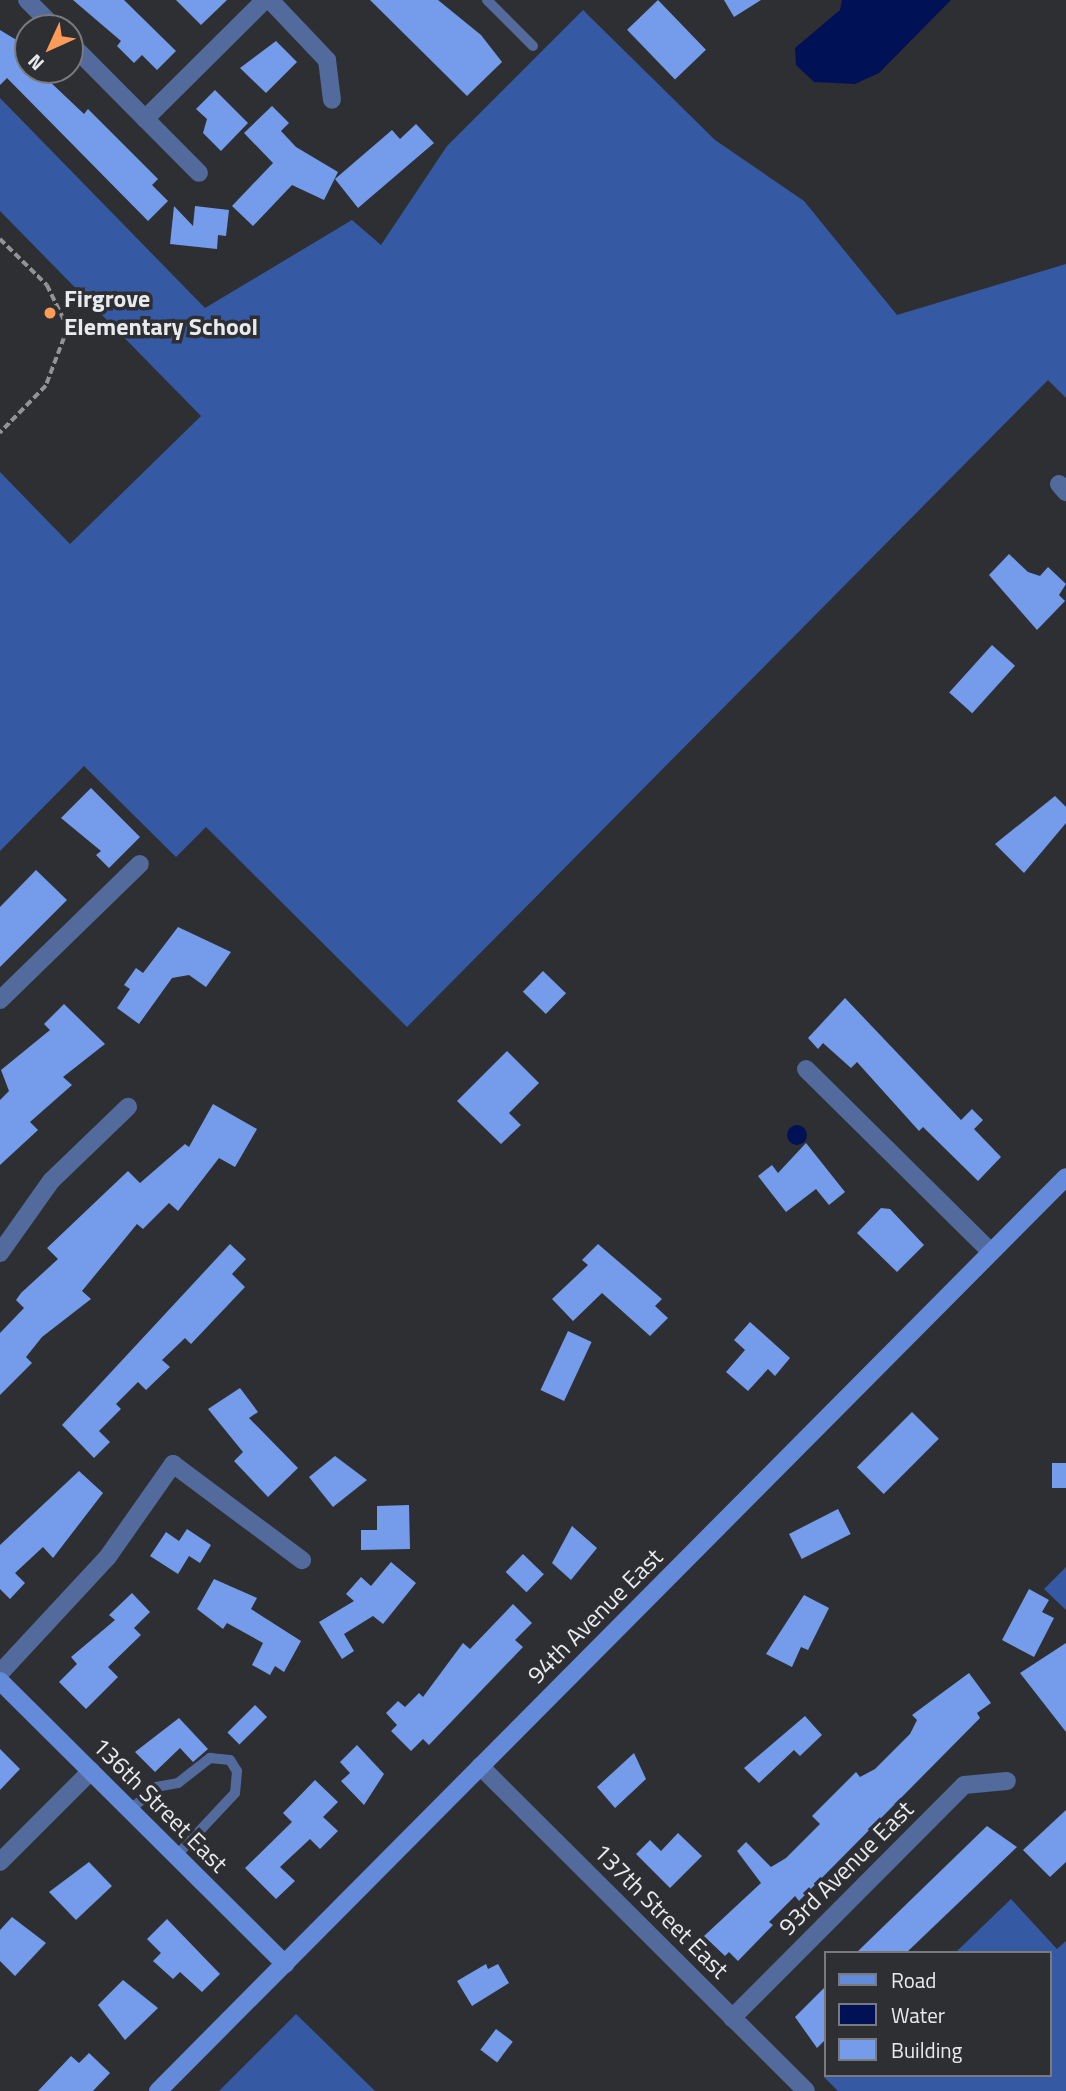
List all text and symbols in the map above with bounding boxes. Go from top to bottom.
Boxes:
north arrow [14,14,84,84]
text: N [20,48,50,78]
place label: Firgrove Elementary School [64,285,258,341]
marker: Firgrove Elementary School [42,305,58,321]
street label: 94th Avenue East [522,1543,668,1689]
street label: 136th Street East [87,1732,233,1878]
street label: 93rd Avenue East [773,1795,919,1941]
street label: 137th Street East [588,1838,734,1984]
legend [824,1951,1052,2077]
text: Road [891,1964,936,1996]
text: Water [891,1999,945,2031]
text: Building [891,2034,962,2066]

